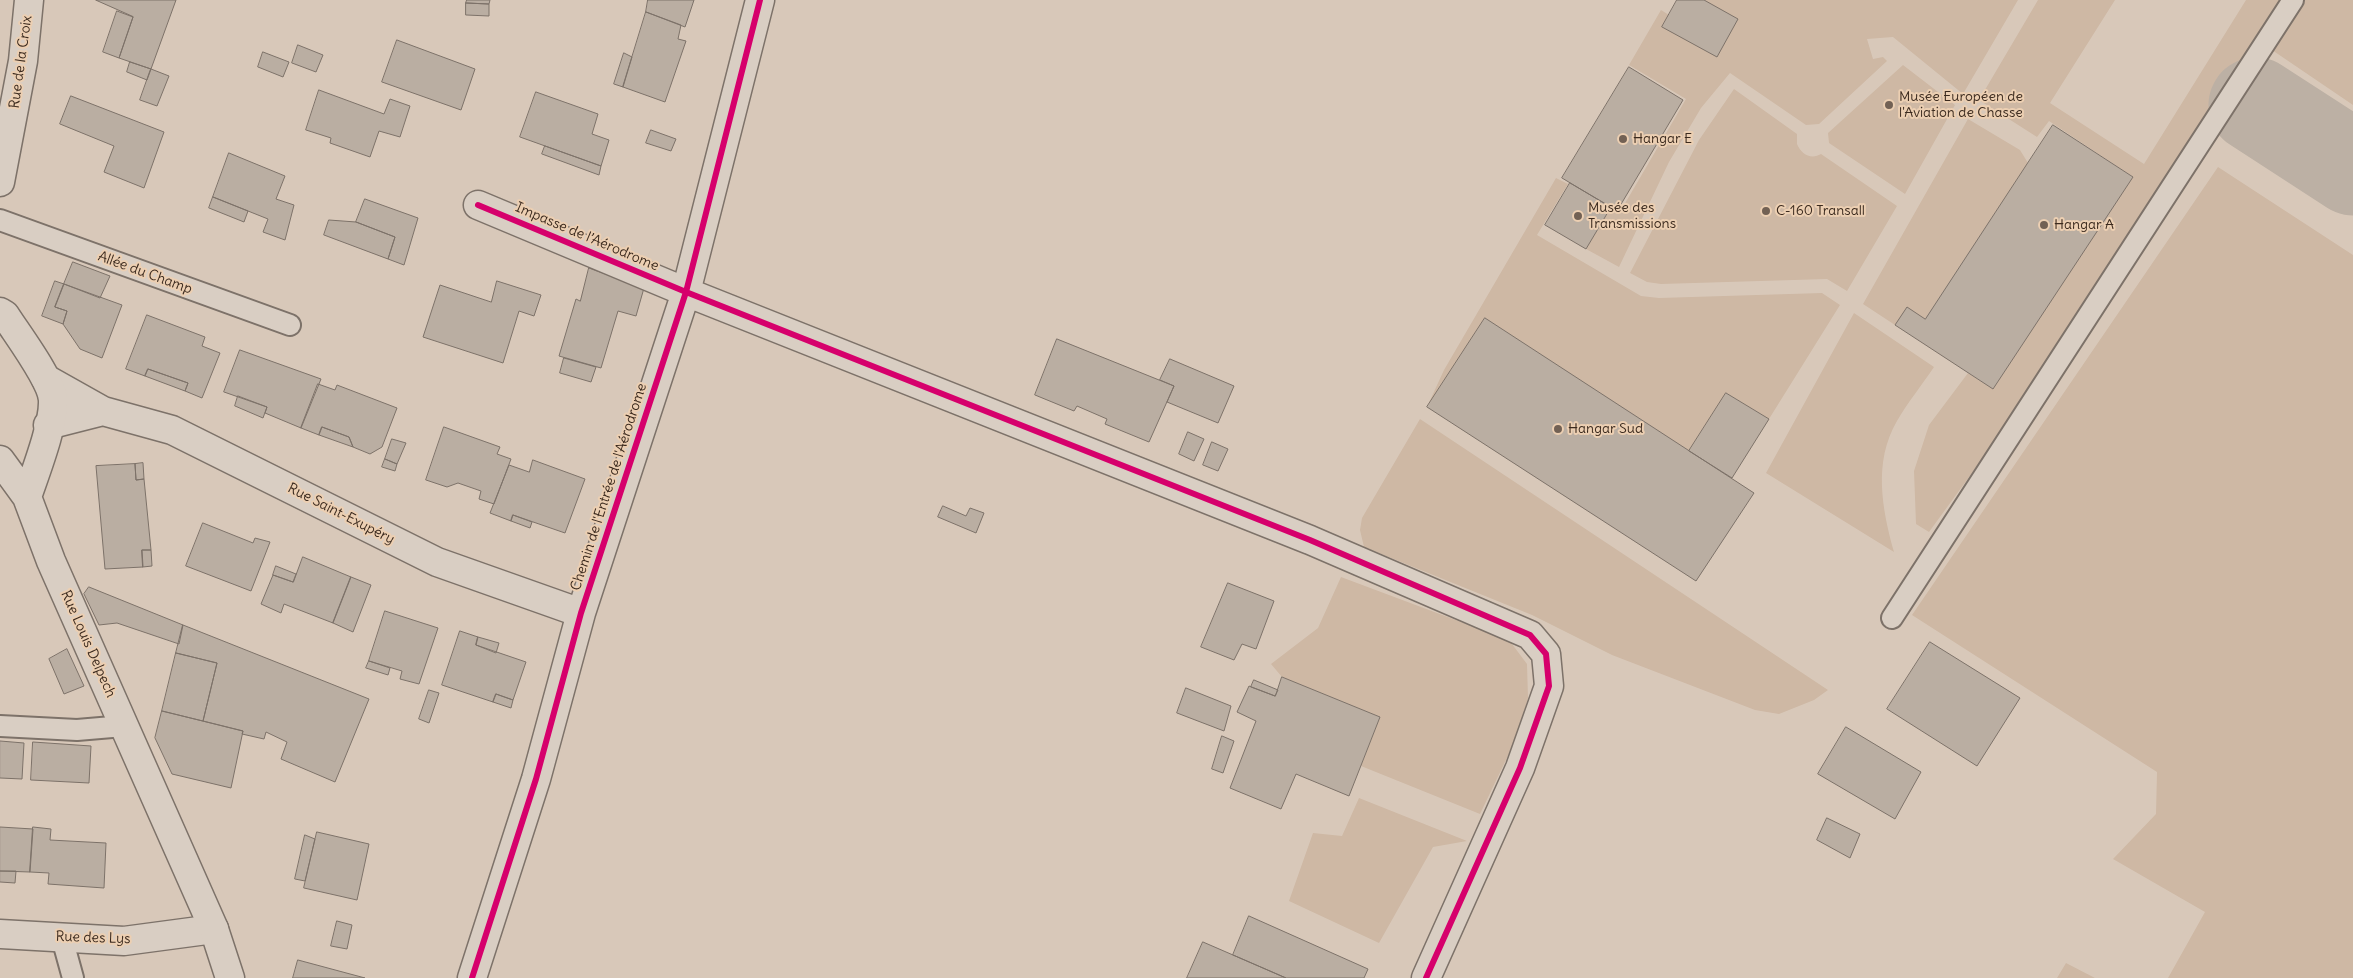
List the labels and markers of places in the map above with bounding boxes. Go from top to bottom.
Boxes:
place label: Musée Européen de l'Aviation de Chasse [1899,89,2023,121]
marker: Musée Européen de l'Aviation de Chasse [1883,99,1895,111]
place label: Hangar E [1633,131,1692,147]
marker: Hangar E [1617,133,1629,145]
place label: Musée des Transmissions [1588,200,1676,232]
place label: C-160 Transall [1776,203,1865,219]
marker: C-160 Transall [1760,205,1772,217]
marker: Musée des Transmissions [1572,210,1584,222]
place label: Hangar A [2054,217,2114,233]
marker: Hangar A [2038,219,2050,231]
place label: Hangar Sud [1568,421,1643,437]
marker: Hangar Sud [1552,423,1564,435]

